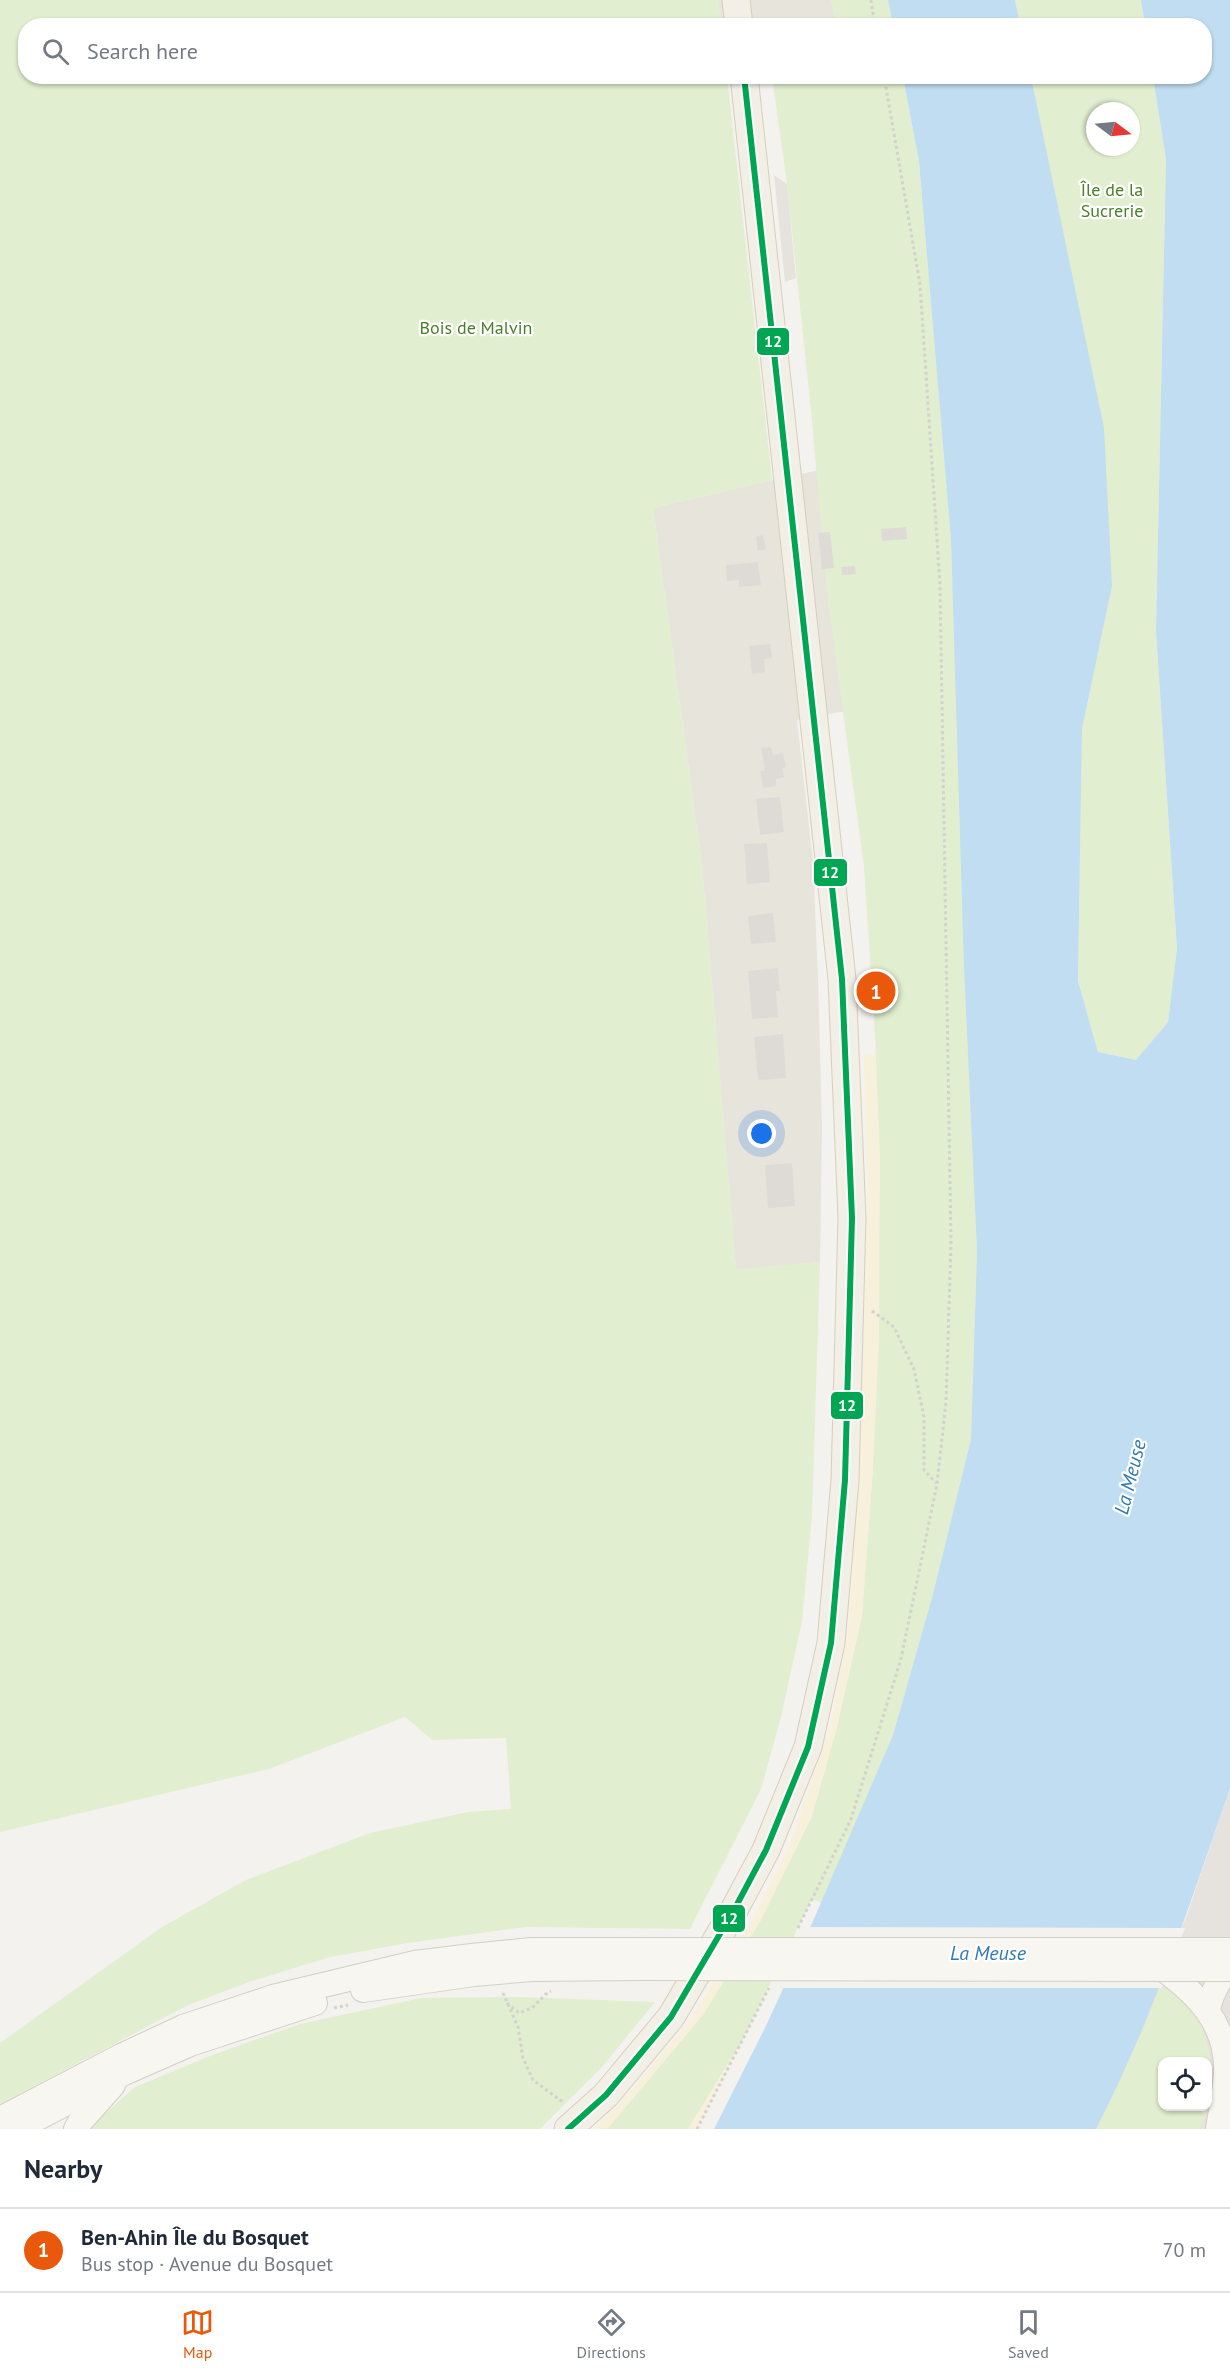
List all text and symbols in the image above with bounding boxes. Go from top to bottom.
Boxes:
search box [18,18,1212,84]
icon: search [39,35,72,68]
text: Search here [87,37,198,65]
north arrow [1086,102,1140,156]
park label: Île de la Sucrerie [1080,178,1143,222]
park label: Bois de Malvin [420,316,532,339]
line badge: 12 [756,327,790,356]
text: 12 [764,331,782,351]
line badge: 12 [813,858,848,887]
text: 12 [821,862,839,882]
pin: 1 [856,968,896,1014]
your location [747,1119,776,1148]
line badge: 12 [830,1391,864,1420]
text: 12 [838,1395,856,1415]
water label: La Meuse [1108,1436,1152,1517]
line badge: 12 [712,1904,746,1933]
text: 12 [720,1908,738,1928]
water label: La Meuse [950,1940,1027,1966]
map controls [1158,2057,1212,2111]
button: locate [1158,2057,1212,2111]
text: Nearby [24,2152,102,2185]
text: Ben-Ahin Île du Bosquet [81,2223,309,2251]
text: 1 [38,2237,49,2263]
text: 70 m [1163,2237,1206,2263]
text: Bus stop · Avenue du Bosquet [81,2251,333,2277]
tab: Map [181,2306,214,2362]
tab: Directions [577,2306,646,2362]
tab: Saved [1008,2306,1049,2362]

